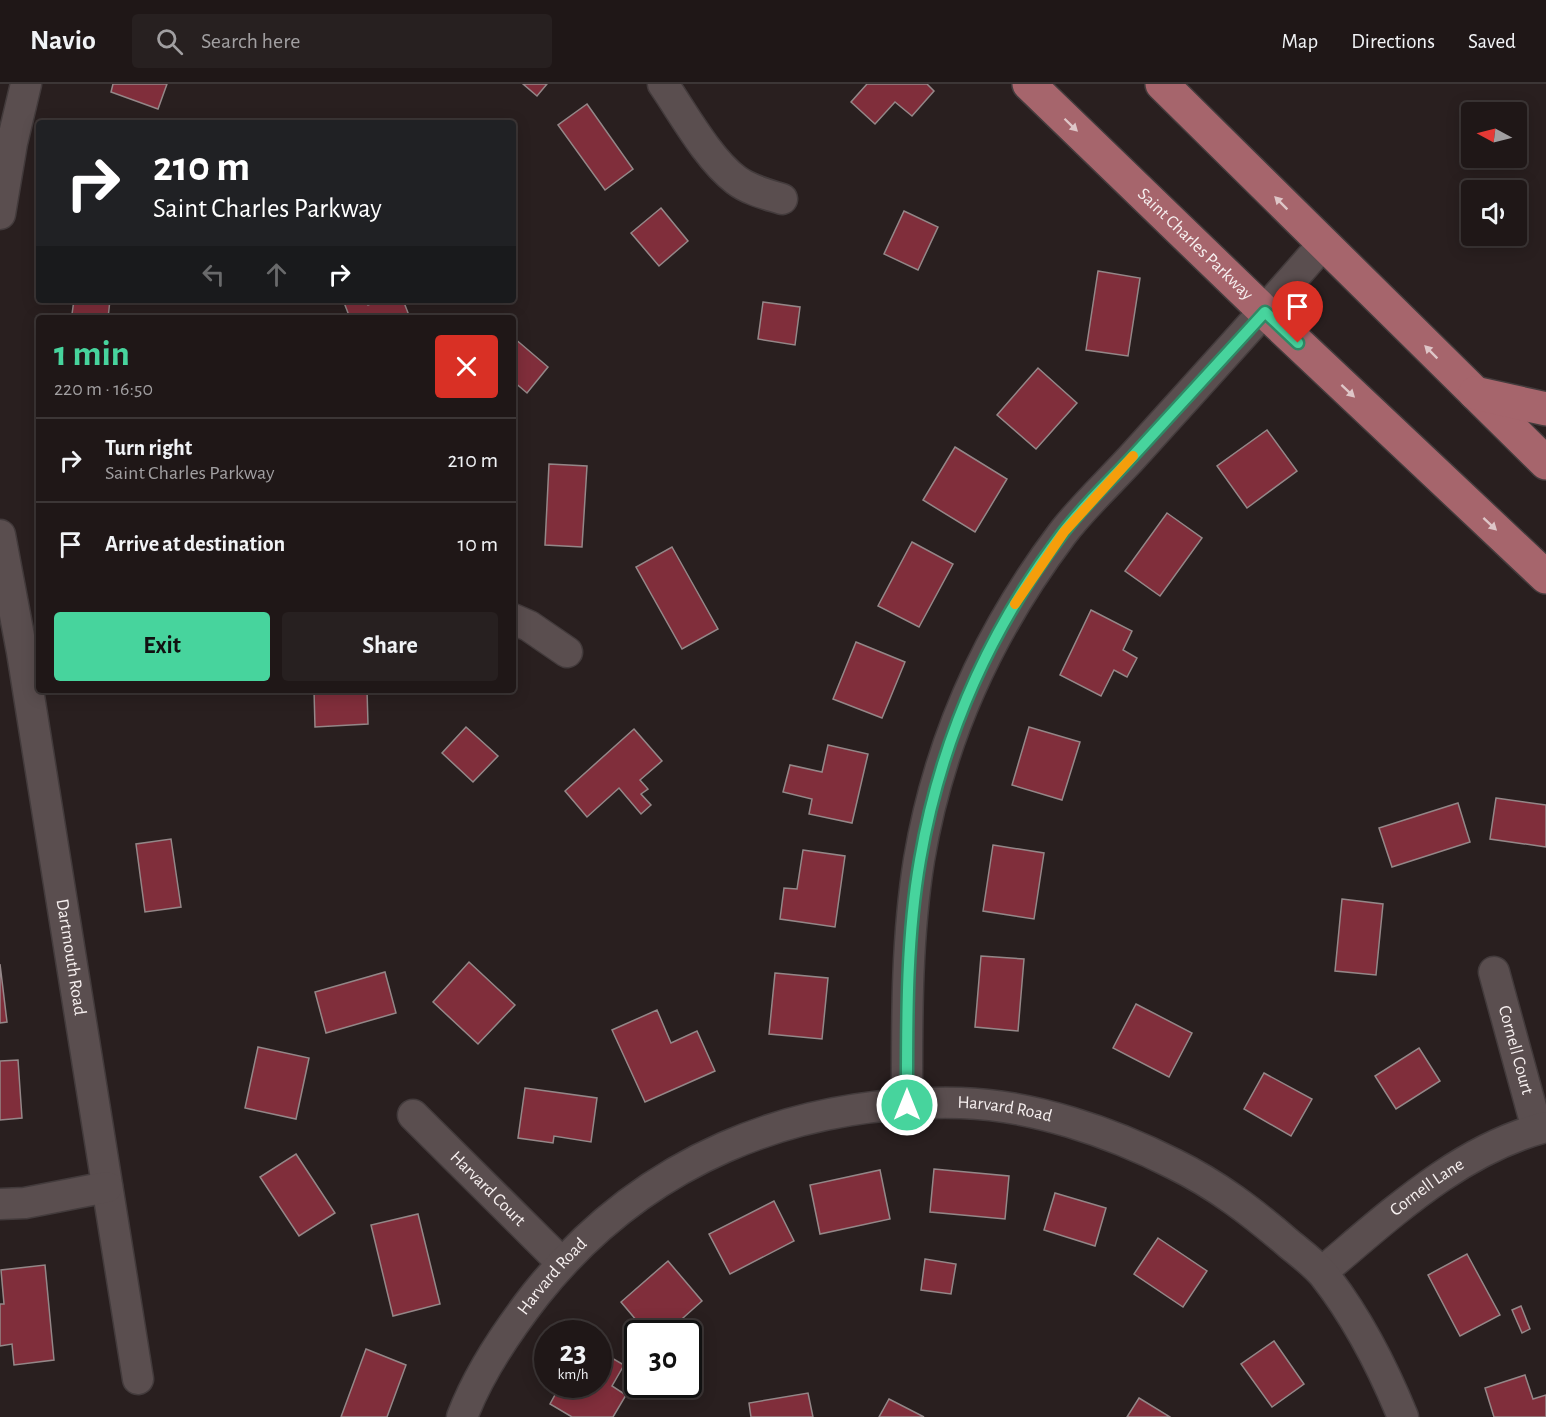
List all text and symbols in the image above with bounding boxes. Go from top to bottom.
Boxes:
search box [132,14,552,68]
icon: search [153,25,186,58]
text: Navio [30,27,96,55]
text: Search here [201,30,300,52]
text: Map [1282,31,1318,52]
text: Directions [1351,31,1435,52]
text: Saved [1468,31,1516,52]
north arrow [1461,102,1527,168]
map controls [1461,102,1527,246]
one-way arrow [1064,118,1079,132]
icon: right [54,144,132,222]
text: 210 m [153,146,250,188]
button: sound [1461,180,1527,246]
street label: Saint Charles Parkway [1134,185,1257,304]
text: Saint Charles Parkway [153,195,382,222]
one-way arrow [1275,196,1289,210]
icon: left [197,258,230,291]
icon: ahead [260,258,293,291]
icon: right [323,258,356,291]
pin [1272,281,1323,343]
icon: arrive [1281,290,1314,323]
button: close [435,335,498,398]
text: 1 min [54,336,130,372]
one-way arrow [1424,345,1438,359]
text: 220 m · 16:50 [54,379,153,399]
one-way arrow [1341,383,1355,397]
text: Turn right [105,437,192,459]
icon: right [54,444,87,477]
text: 210 m [448,449,498,471]
text: Saint Charles Parkway [105,463,275,483]
one-way arrow [1483,517,1497,531]
icon: arrive [54,528,87,561]
text: Arrive at destination [105,533,285,555]
text: 10 m [458,533,498,555]
button: Exit [54,612,270,681]
button: Share [282,612,498,681]
street label: Dartmouth Road [53,898,89,1017]
street label: Cornell Court [1495,1004,1536,1097]
position arrow [875,1073,939,1137]
street label: Harvard Road [957,1094,1054,1126]
street label: Harvard Court [446,1148,529,1230]
street label: Cornell Lane [1387,1155,1467,1220]
street label: Harvard Road [514,1235,591,1318]
speed limit sign: 30 [624,1320,702,1398]
text: 23 [559,1337,587,1367]
text: km/h [558,1367,588,1382]

